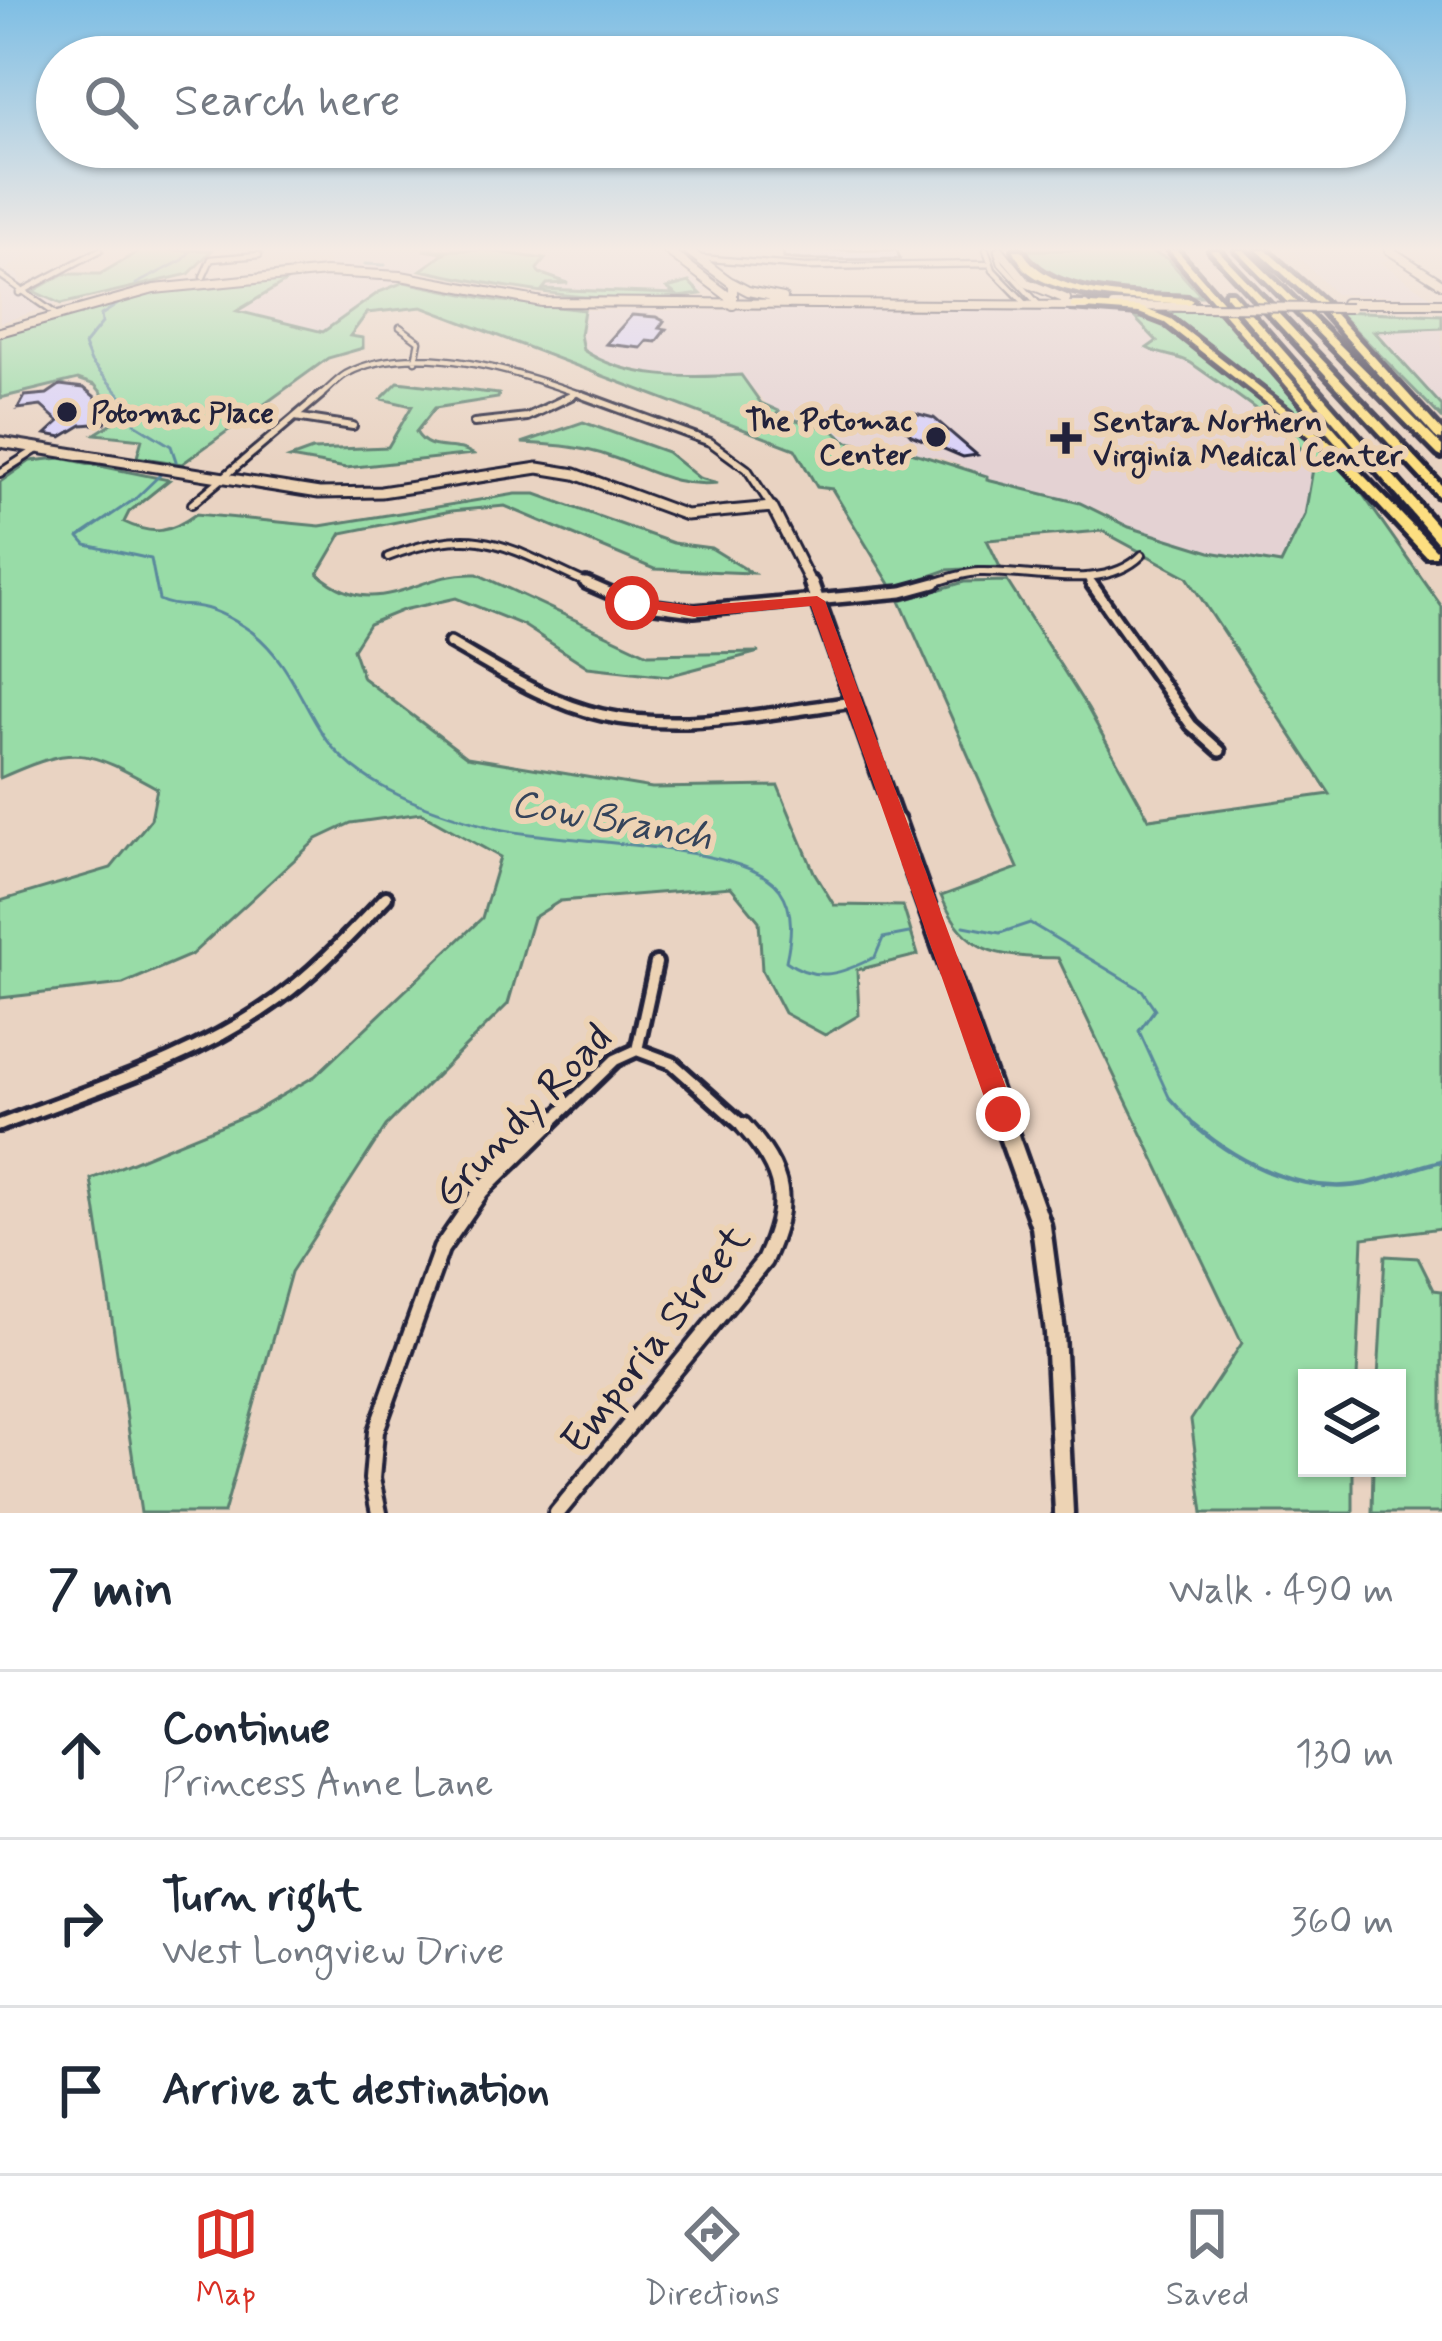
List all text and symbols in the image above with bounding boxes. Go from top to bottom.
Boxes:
search box [36,36,1406,168]
icon: search [78,69,144,135]
text: Search here [174,73,401,132]
place label: Potomac Place [91,394,274,433]
marker: Potomac Place [54,399,80,425]
place label: The Potomac Center [745,402,912,475]
place label: Sentara Northern Virginia Medical Center [1093,403,1404,479]
marker: Sentara Northern Virginia Medical Center [1050,422,1082,454]
marker: The Potomac Center [923,424,949,450]
route start [605,576,659,630]
water label: Cow Branch [507,779,716,864]
street label: Grundy Road [422,1012,625,1221]
route end [976,1087,1030,1141]
street label: Emporia Street [550,1214,764,1466]
map controls [1298,1369,1406,1477]
button: layers [1298,1369,1406,1477]
text: 7 min [48,1558,174,1624]
text: Walk · 490 m [1169,1566,1394,1617]
text: Continue [162,1700,330,1759]
icon: ahead [48,1722,114,1788]
text: 130 m [1295,1729,1394,1780]
text: Princess Anne Lane [162,1759,493,1810]
text: Turn right [162,1868,362,1927]
icon: right [48,1890,114,1956]
text: 360 m [1290,1897,1394,1948]
text: West Longview Drive [162,1927,505,1978]
icon: arrive [48,2058,114,2124]
text: Arrive at destination [162,2061,550,2120]
tab: Map [193,2201,259,2317]
tab: Directions [644,2201,780,2317]
tab: Saved [1166,2201,1249,2317]

